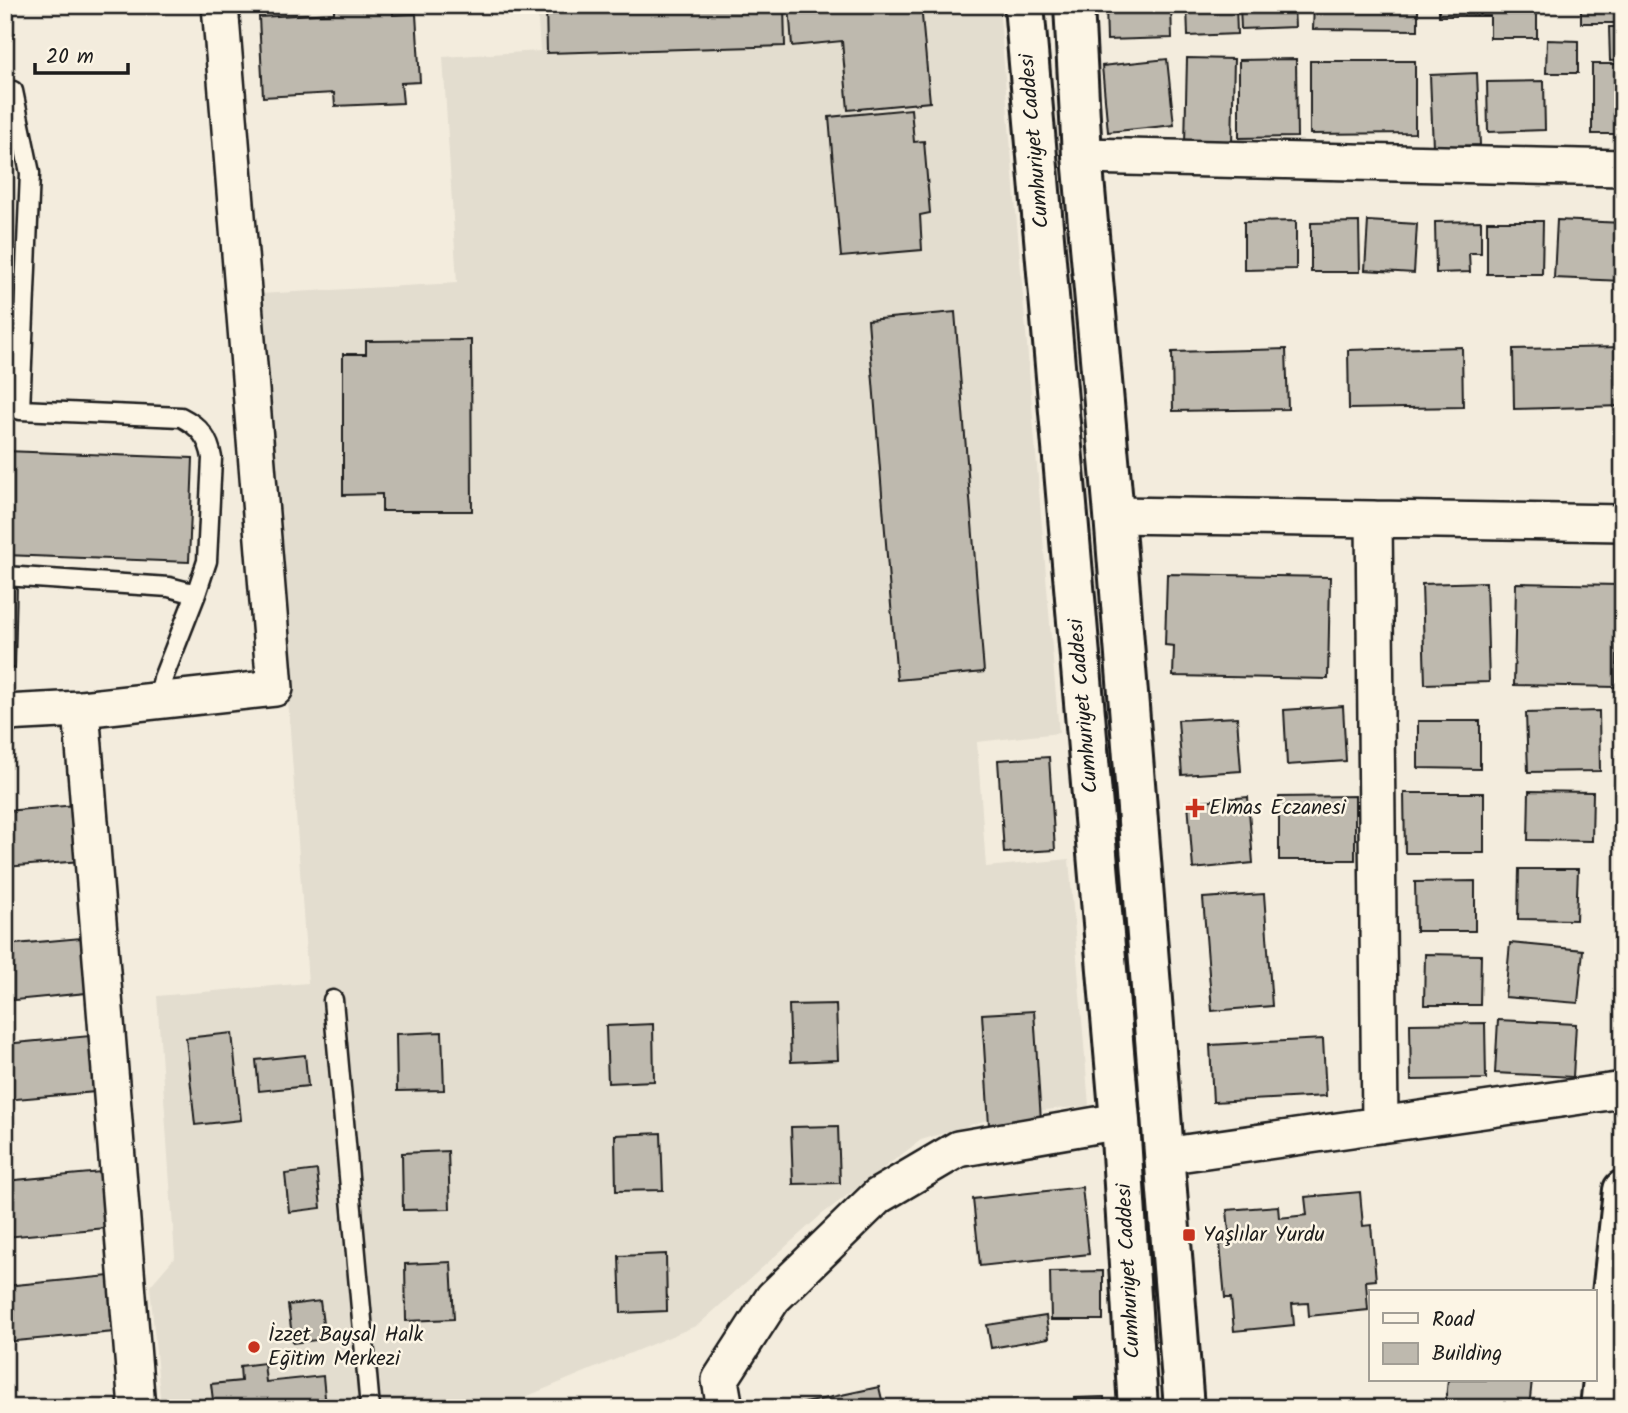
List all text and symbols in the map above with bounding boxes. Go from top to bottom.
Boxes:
scale bar [35,32,128,76]
text: 20 m [46,41,94,74]
street label: Cumhuriyet Caddesi [1011,51,1059,230]
street label: Cumhuriyet Caddesi [1060,616,1108,795]
place label: Elmas Eczanesi [1209,792,1347,825]
marker: Elmas Eczanesi [1187,800,1203,816]
street label: Cumhuriyet Caddesi [1108,1182,1150,1359]
place label: Yaşlılar Yurdu [1203,1219,1325,1252]
marker: Yaşlılar Yurdu [1181,1227,1197,1243]
legend [1369,1290,1596,1382]
text: Road [1432,1304,1475,1337]
place label: İzzet Baysal Halk Eğitim Merkezi [268,1319,423,1376]
text: Building [1432,1338,1502,1371]
marker: İzzet Baysal Halk Eğitim Merkezi [246,1339,262,1355]

